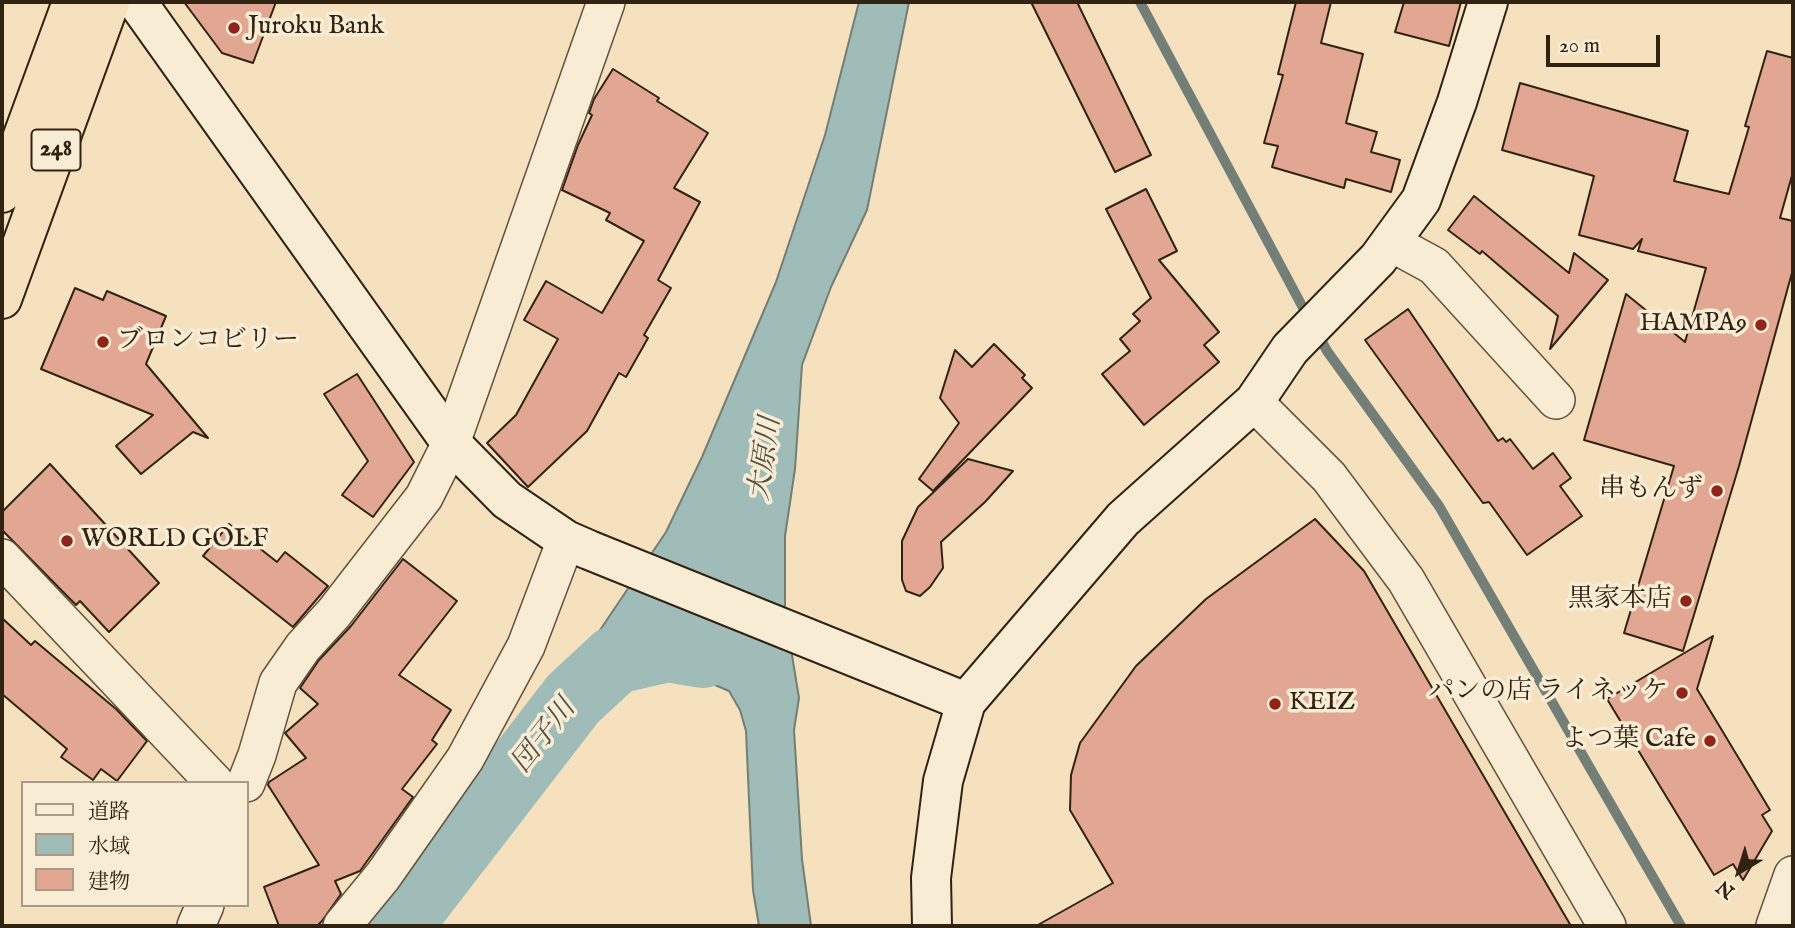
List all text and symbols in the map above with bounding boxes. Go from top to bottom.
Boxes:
place label: Juroku Bank [248,12,384,44]
marker: Juroku Bank [226,20,242,36]
scale bar [1550,21,1664,65]
text: 20 m [1559,33,1600,60]
road number: 248 [32,130,80,170]
place label: HAMPA9 [1639,309,1747,341]
marker: HAMPA9 [1753,317,1769,333]
place label: ブロンコビリー [117,326,299,358]
marker: ブロンコビリー [95,334,111,350]
water label: 大原川 [745,415,789,503]
place label: 串もんず [1599,475,1703,507]
marker: 串もんず [1709,483,1725,499]
place label: WORLD GOLF [81,525,268,557]
marker: WORLD GOLF [59,533,75,549]
place label: 黒家本店 [1568,585,1672,617]
marker: 黒家本店 [1678,593,1694,609]
place label: パンの店 ライネッケ [1428,677,1668,709]
marker: パンの店 ライネッケ [1674,685,1690,701]
place label: KEIZ [1289,688,1355,720]
water label: 団子川 [506,694,584,780]
marker: KEIZ [1267,696,1283,712]
place label: よつ葉 Cafe [1561,725,1696,757]
marker: よつ葉 Cafe [1702,733,1718,749]
legend [21,781,248,907]
text: 道路 [88,799,130,826]
text: 水域 [88,834,130,861]
north arrow [1704,837,1774,907]
text: 建物 [88,869,130,896]
text: N [1712,874,1740,903]

